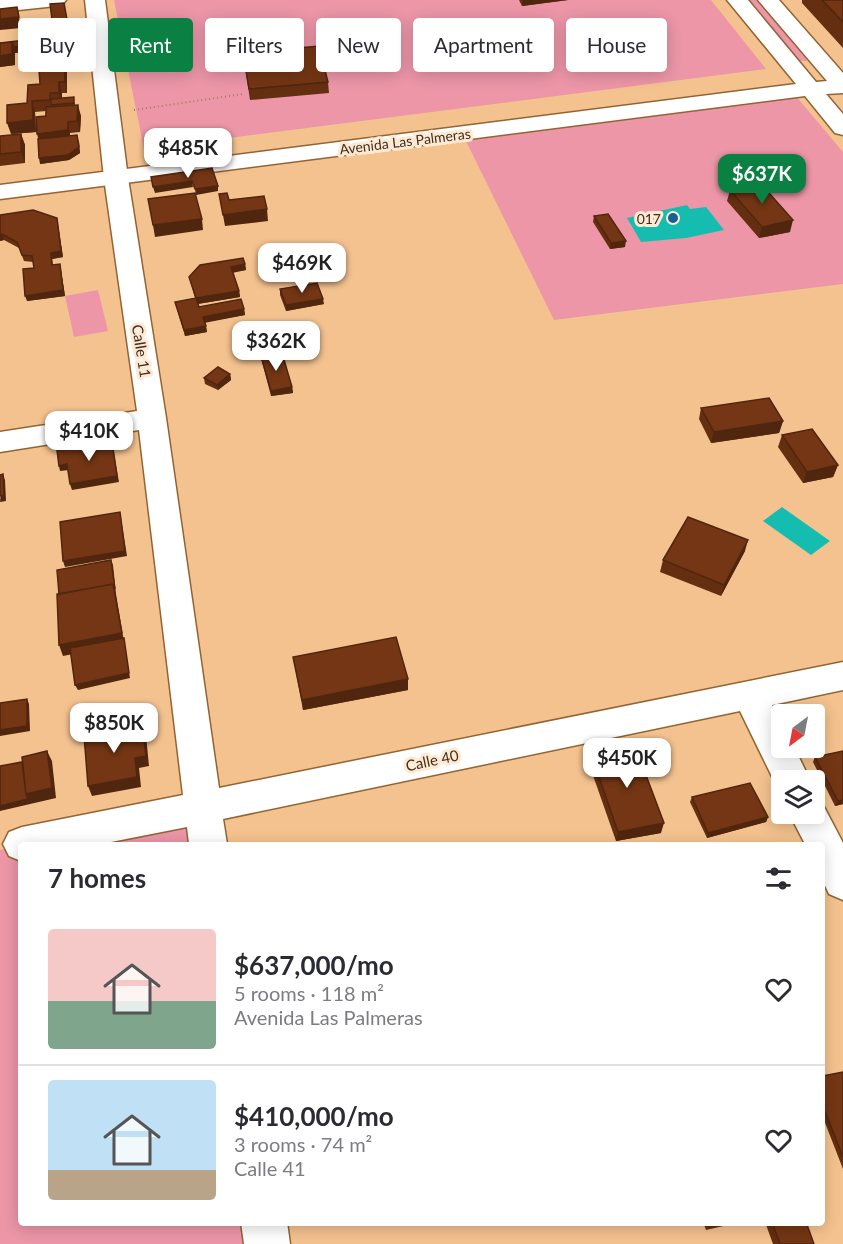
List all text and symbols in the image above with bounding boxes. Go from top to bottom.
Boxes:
chip: Buy [18,18,96,72]
chip: Rent [108,18,193,72]
chip: Filters [205,18,304,72]
chip: New [316,18,401,72]
chip: Apartment [413,18,554,72]
chip: House [566,18,667,72]
street label: Avenida Las Palmeras [338,125,472,157]
pin: $485K [146,128,230,179]
text: $485K [158,135,218,159]
pin: $637K [720,154,804,205]
text: $637K [732,161,792,185]
place label: 017 [637,210,661,227]
marker: 017 [666,211,680,225]
pin: $469K [260,243,344,294]
text: $469K [272,250,332,274]
pin: $362K [234,321,318,372]
street label: Calle 11 [129,323,155,379]
text: $362K [246,328,306,352]
pin: $410K [47,411,131,462]
text: $410K [59,418,119,442]
pin: $850K [72,703,156,754]
north arrow [771,704,825,758]
map controls [771,704,825,824]
text: $850K [84,710,144,734]
pin: $450K [585,738,669,789]
text: $450K [597,745,657,769]
street label: Calle 40 [404,746,460,774]
button: layers [771,770,825,824]
text: 7 homes [48,862,146,894]
icon: filters [762,862,795,895]
text: $637,000/mo [234,949,394,981]
icon: home [96,953,168,1025]
icon: heart [762,973,795,1006]
text: 5 rooms · 118 m² [234,981,384,1005]
text: Avenida Las Palmeras [234,1005,423,1029]
text: $410,000/mo [234,1100,394,1132]
icon: home [96,1104,168,1176]
icon: heart [762,1124,795,1157]
text: 3 rooms · 74 m² [234,1132,372,1156]
text: Calle 41 [234,1156,306,1180]

